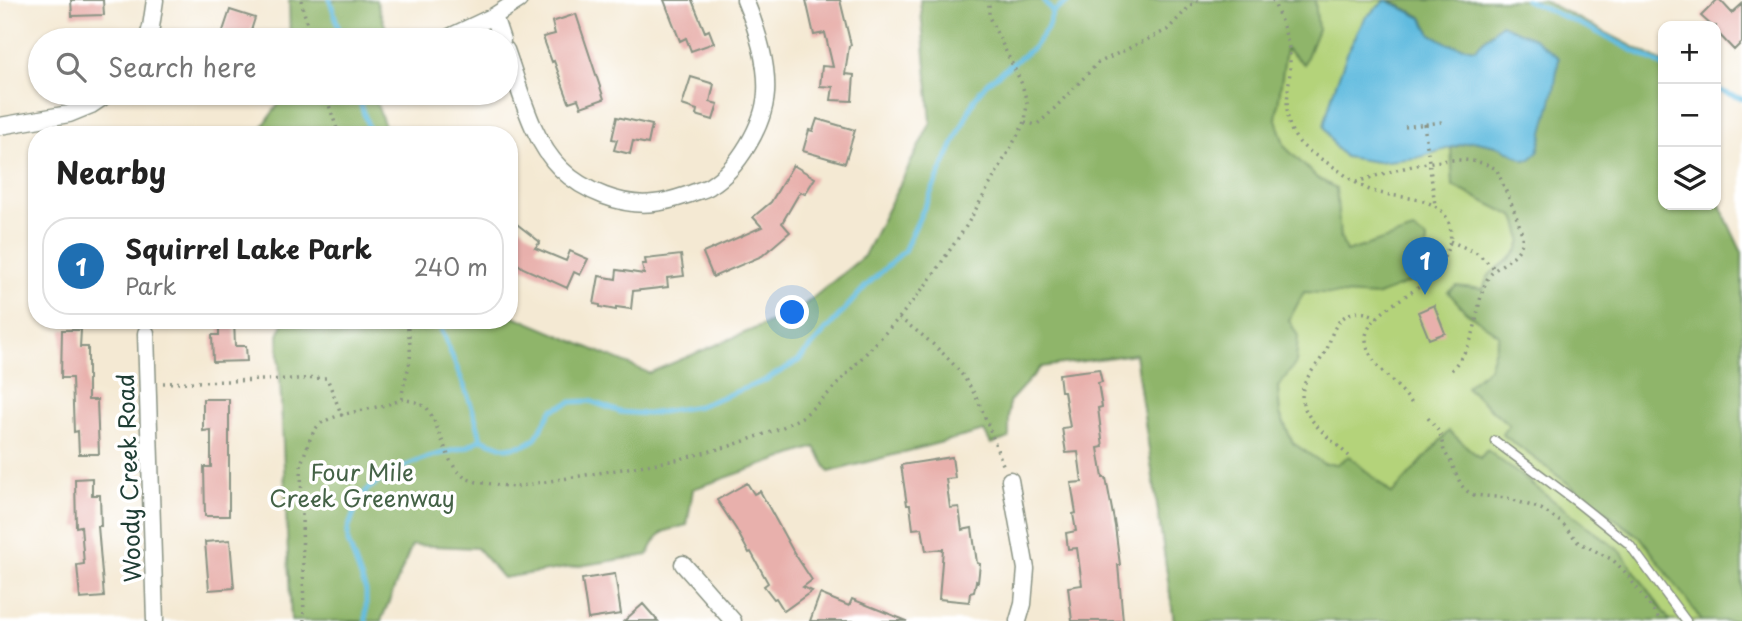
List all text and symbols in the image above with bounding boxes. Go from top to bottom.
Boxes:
map controls [1658,21,1721,210]
button: + [1658,21,1721,84]
search box [28,28,518,105]
text: Search here [108,47,257,86]
icon: search [52,48,90,86]
button: − [1658,84,1721,147]
button: layers [1658,147,1721,210]
text: Nearby [56,149,166,194]
text: Squirrel Lake Park [125,229,372,268]
pin: 1 [1402,237,1448,295]
text: 1 [76,249,87,284]
text: 240 m [414,249,488,284]
text: Park [125,268,176,303]
your location [775,295,809,329]
street label: Woody Creek Road [107,373,149,583]
park label: Four Mile Creek Greenway [269,454,455,515]

